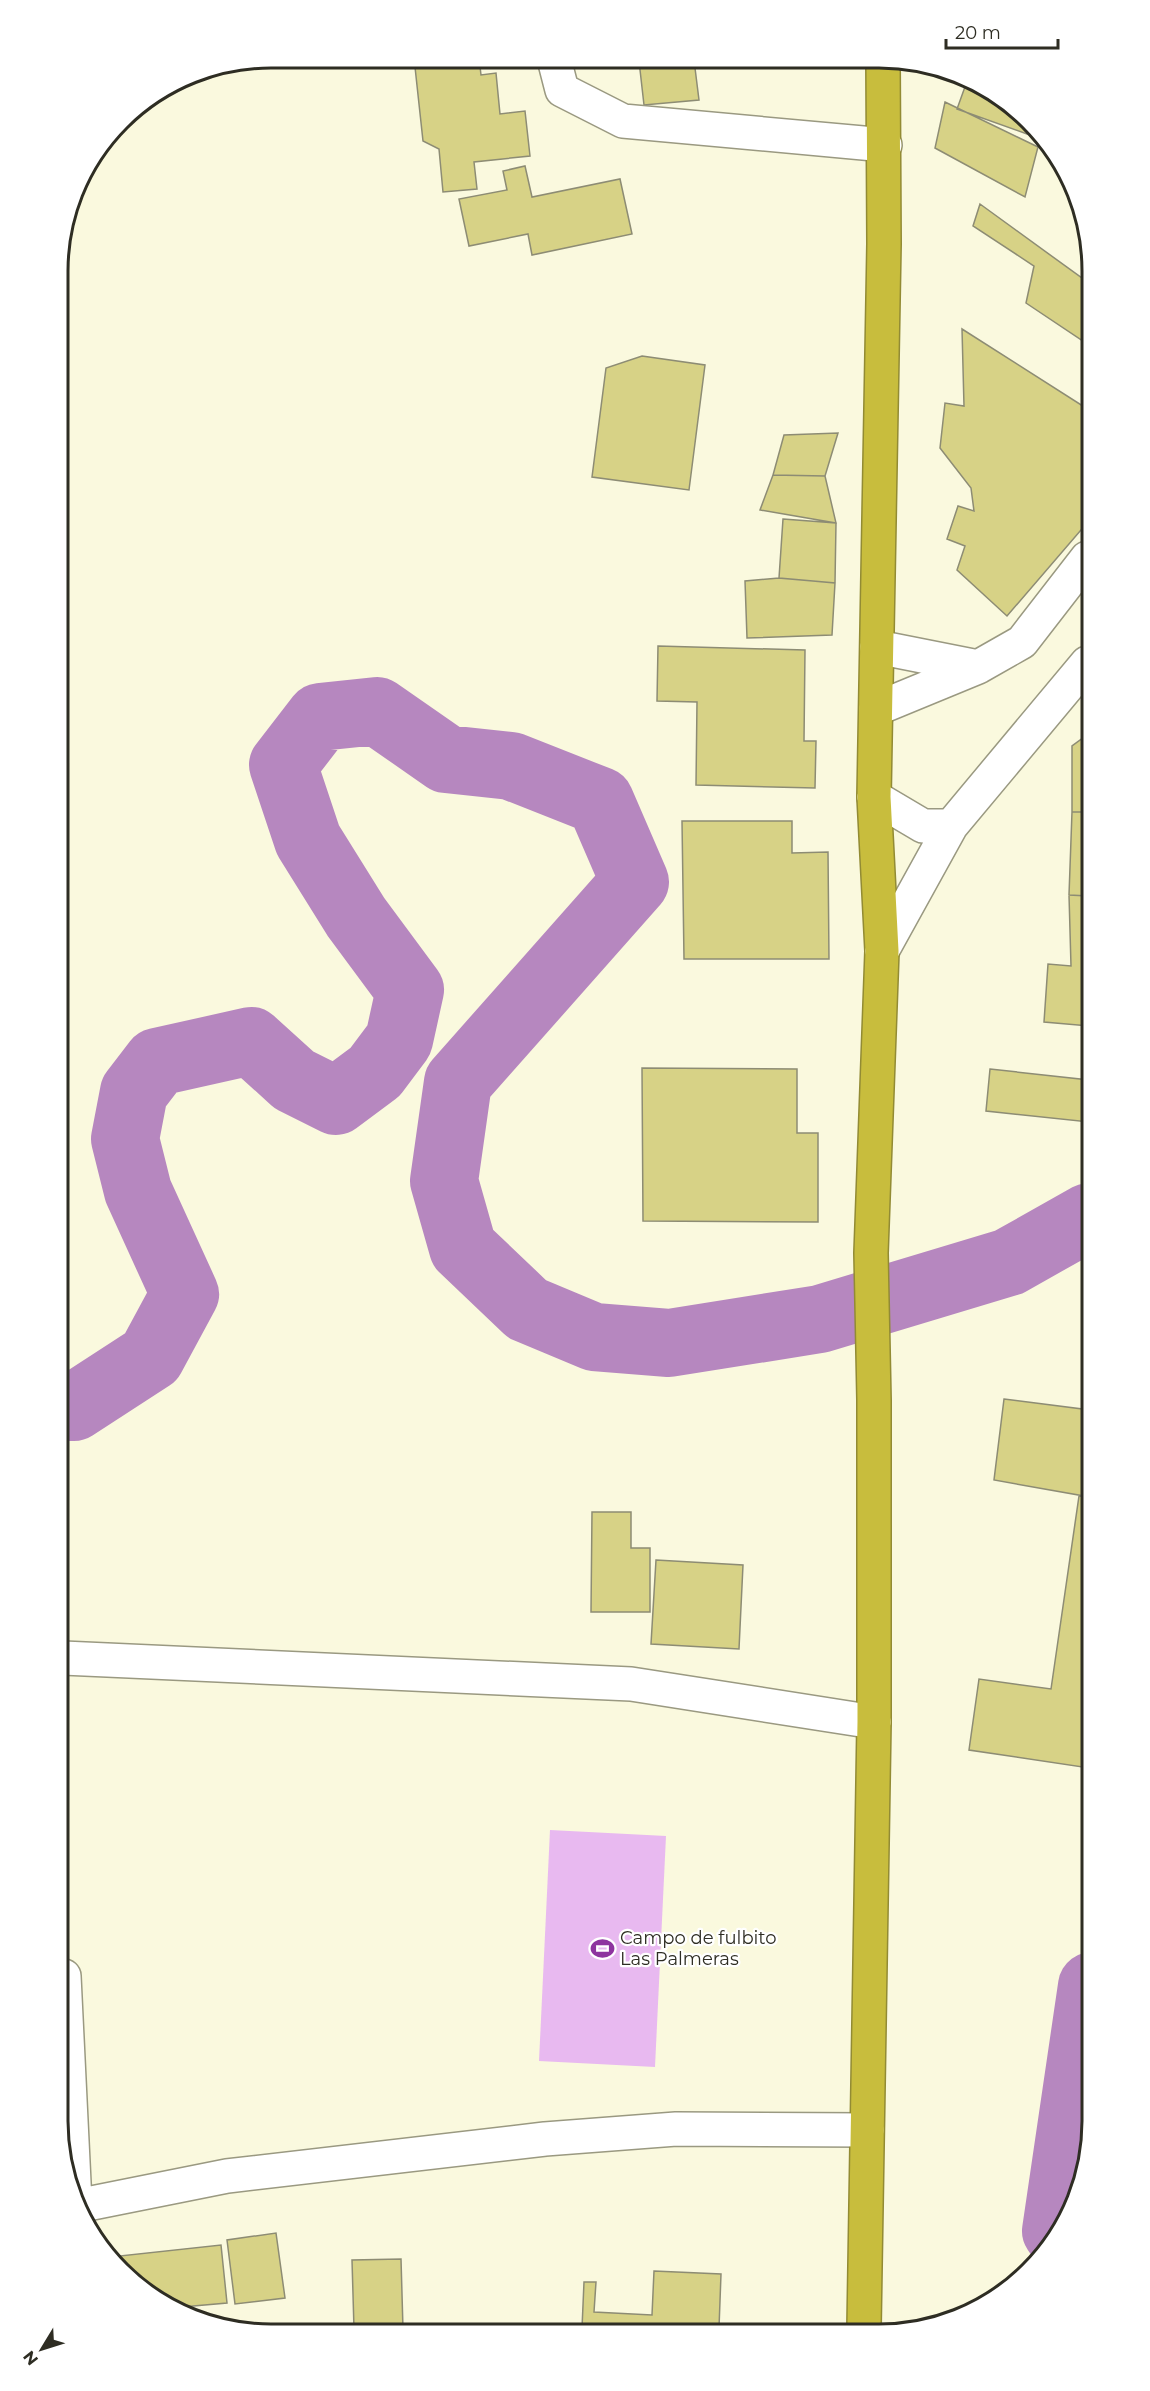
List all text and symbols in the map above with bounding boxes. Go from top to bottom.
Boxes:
scale bar [946,12,1058,50]
text: 20 m [955,22,1001,44]
place label: Campo de fulbito Las Palmeras [620,1927,777,1970]
sports icon: Campo de fulbito Las Palmeras [589,1935,615,1961]
north arrow [12,2319,72,2379]
text: N [19,2347,42,2369]

